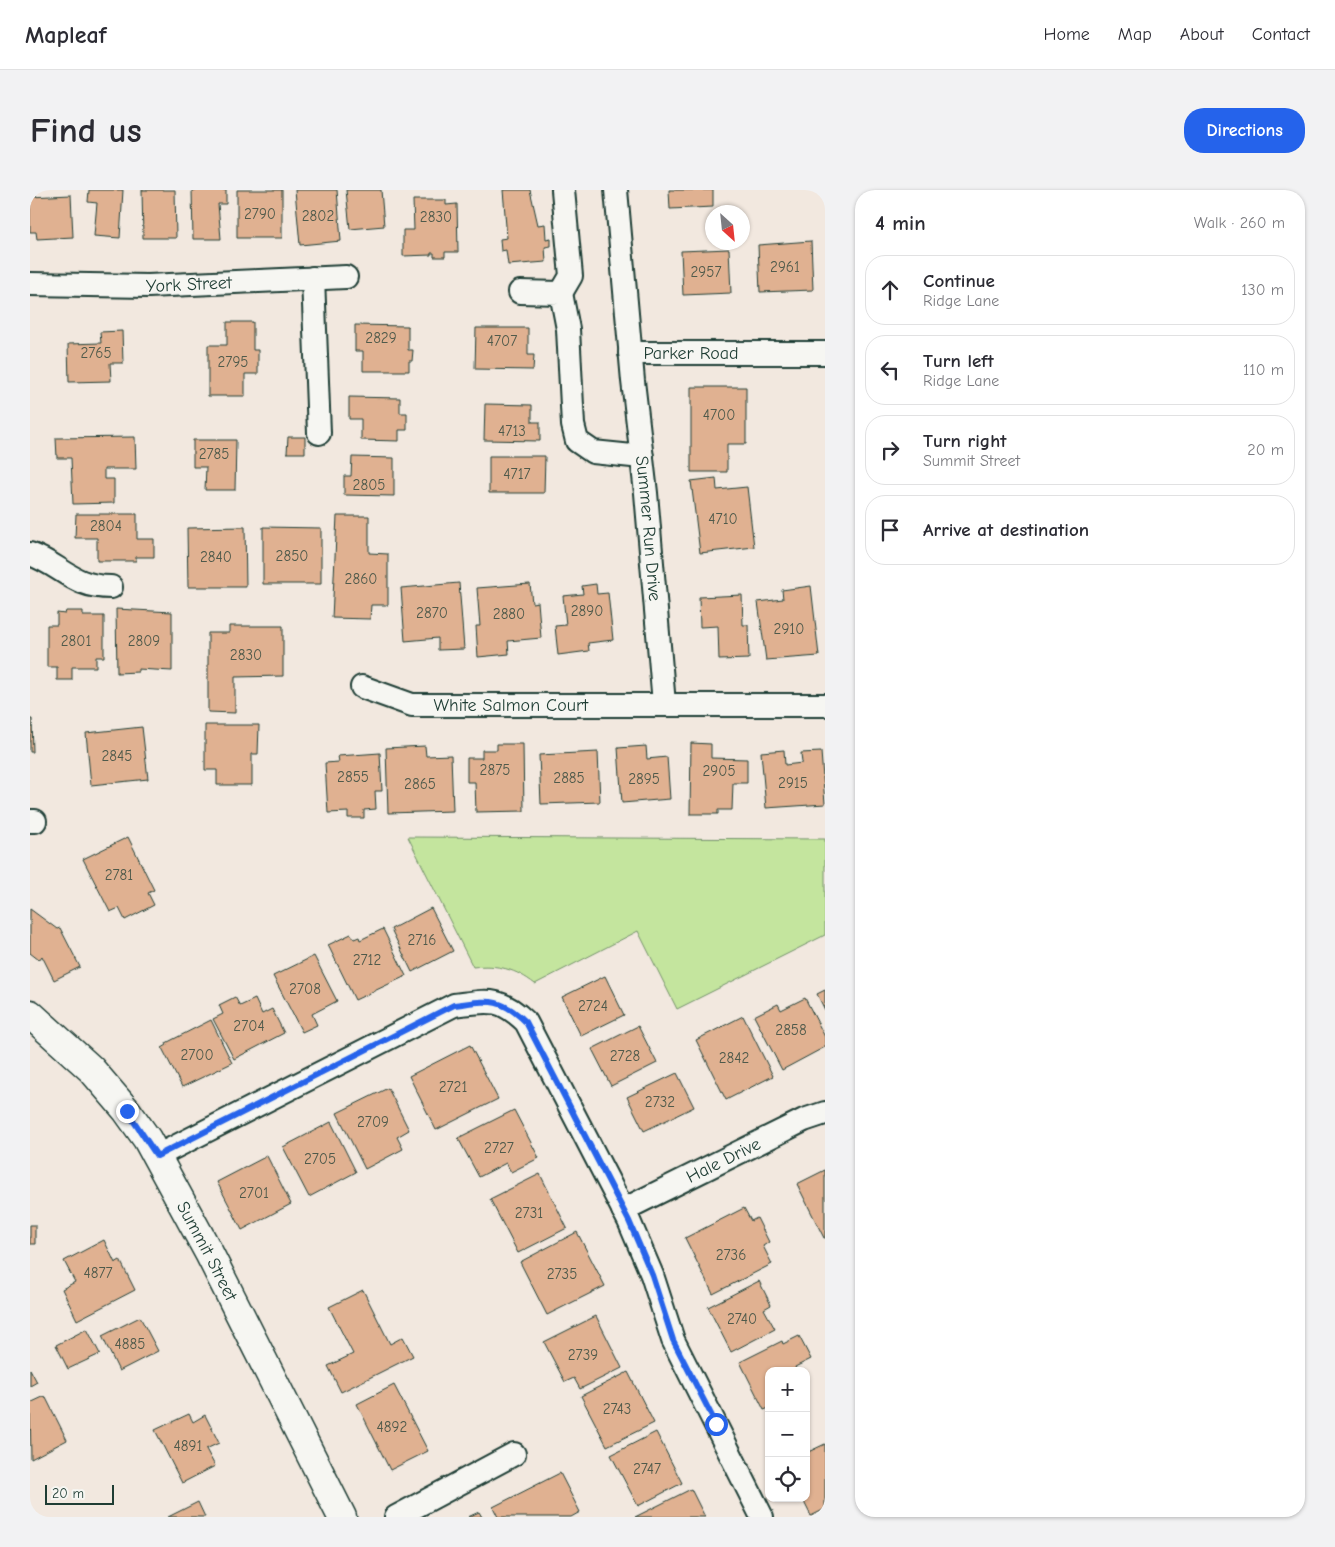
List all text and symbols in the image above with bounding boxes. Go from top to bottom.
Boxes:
text: Mapleaf [25,21,106,49]
text: Home [1043,24,1090,45]
text: Map [1118,24,1152,45]
text: About [1180,24,1224,45]
text: Contact [1252,24,1310,45]
button: Directions [1184,108,1305,153]
text: Find us [30,110,142,151]
house number: 2790 [244,205,276,223]
north arrow [705,205,750,250]
house number: 2802 [302,207,334,225]
house number: 2830 [420,208,452,226]
text: 4 min [875,211,926,235]
text: Walk · 260 m [1194,214,1285,232]
house number: 2961 [770,258,800,276]
house number: 2957 [690,263,722,281]
text: Continue [923,270,995,292]
street label: York Street [145,272,233,297]
icon: ahead [876,276,904,304]
text: 130 m [1241,281,1284,299]
text: Ridge Lane [923,292,999,310]
house number: 2829 [365,329,397,347]
house number: 4707 [487,332,517,350]
street label: Parker Road [643,343,739,364]
house number: 2765 [80,344,112,362]
text: Turn left [923,350,994,372]
house number: 2795 [218,353,248,371]
icon: left [876,356,904,384]
text: 110 m [1243,361,1284,379]
text: Ridge Lane [923,372,999,390]
house number: 4700 [703,406,735,424]
house number: 4713 [498,422,526,440]
text: Turn right [923,430,1007,452]
icon: right [876,436,904,464]
text: 20 m [1247,441,1284,459]
house number: 2785 [199,445,229,463]
text: Summit Street [923,452,1020,470]
street label: Summer Run Drive [631,455,666,602]
house number: 4717 [503,465,531,483]
house number: 2805 [353,476,385,494]
house number: 4710 [708,510,738,528]
icon: arrive [876,516,904,544]
house number: 2804 [90,517,122,535]
text: Arrive at destination [923,519,1089,541]
house number: 2850 [276,547,308,565]
house number: 2840 [200,548,232,566]
house number: 2860 [345,570,377,588]
house number: 2890 [571,602,603,620]
house number: 2870 [416,604,448,622]
house number: 2880 [493,605,525,623]
house number: 2910 [774,620,804,638]
house number: 2801 [61,632,91,650]
house number: 2809 [128,632,160,650]
house number: 2830 [230,646,262,664]
street label: White Salmon Court [433,695,589,716]
house number: 2845 [102,747,132,765]
house number: 2875 [480,761,510,779]
house number: 2905 [702,762,736,780]
house number: 2855 [337,768,369,786]
house number: 2885 [553,769,585,787]
house number: 2895 [628,770,660,788]
house number: 2915 [778,774,808,792]
house number: 2865 [404,775,436,793]
house number: 2781 [105,866,133,884]
house number: 2716 [408,931,436,949]
house number: 2712 [353,951,381,969]
house number: 2708 [289,980,321,998]
house number: 2724 [578,997,608,1015]
house number: 2704 [233,1017,265,1035]
house number: 2858 [775,1021,807,1039]
house number: 2700 [180,1046,214,1064]
house number: 2728 [610,1047,640,1065]
house number: 2842 [719,1049,749,1067]
house number: 2721 [439,1078,467,1096]
house number: 2732 [645,1093,675,1111]
route end [116,1100,139,1123]
house number: 2709 [357,1113,389,1131]
street label: Hale Drive [683,1133,764,1187]
house number: 2727 [484,1139,514,1157]
house number: 2705 [304,1150,336,1168]
house number: 2701 [239,1184,269,1202]
street label: Summit Street [172,1198,242,1305]
house number: 2731 [515,1204,543,1222]
house number: 2736 [716,1246,746,1264]
house number: 4877 [83,1264,113,1282]
house number: 2735 [547,1265,577,1283]
house number: 2740 [727,1310,757,1328]
house number: 4885 [115,1335,145,1353]
house number: 2739 [568,1346,598,1364]
map controls [765,1367,810,1502]
button: + [765,1367,810,1412]
house number: 2743 [603,1400,631,1418]
button: − [765,1412,810,1457]
route start [705,1413,728,1436]
house number: 4892 [377,1418,407,1436]
house number: 4891 [174,1437,203,1455]
button: locate [765,1457,810,1502]
house number: 2747 [633,1460,661,1478]
scale bar [45,1482,114,1505]
text: 20 m [52,1485,84,1502]

